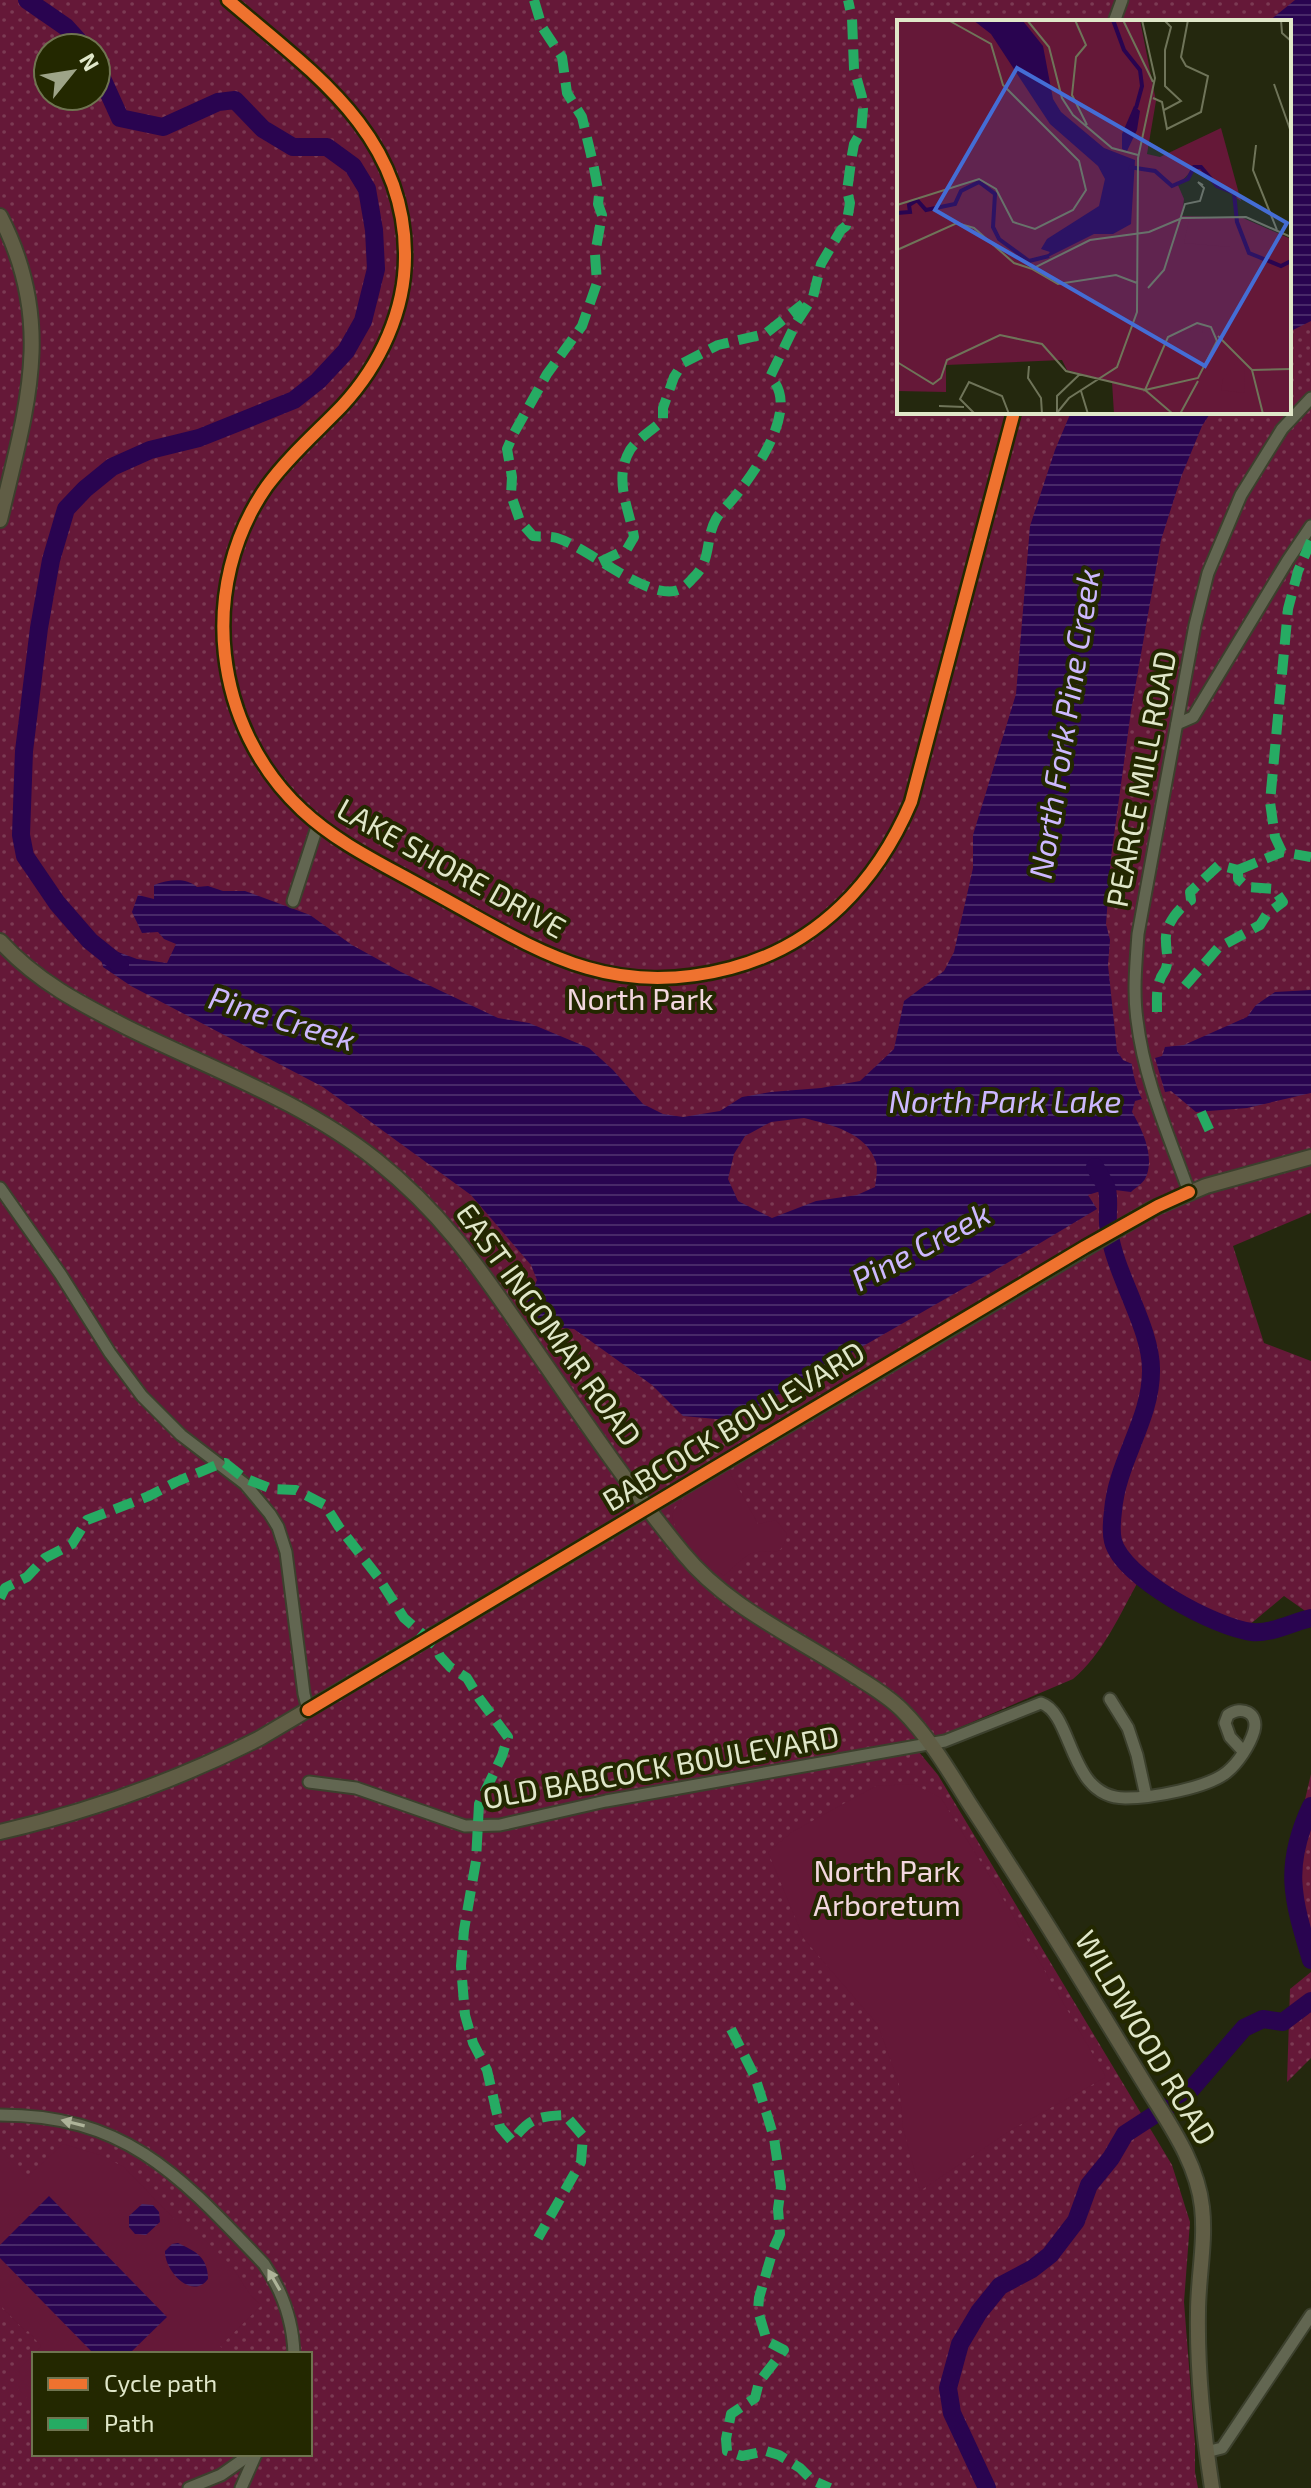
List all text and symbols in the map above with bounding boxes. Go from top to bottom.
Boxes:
inset map [897,20,1291,414]
north arrow [32,32,112,112]
text: N [75,48,105,75]
water label: North Fork Pine Creek [1020,566,1106,881]
street label: PEARCE MILL ROAD [1098,647,1183,910]
street label: LAKE SHORE DRIVE [332,790,572,945]
water label: Pine Creek [205,977,360,1057]
park label: North Park [566,980,714,1016]
water label: North Park Lake [889,1081,1121,1119]
water label: Pine Creek [844,1193,996,1297]
street label: EAST INGOMAR ROAD [450,1196,650,1452]
street label: BABCOCK BOULEVARD [596,1333,870,1518]
street label: OLD BABCOCK BOULEVARD [480,1717,842,1815]
park label: North Park Arboretum [813,1852,961,1922]
street label: WILDWOOD ROAD [1068,1923,1225,2151]
one-way arrow [61,2116,86,2128]
one-way arrow [267,2269,281,2291]
legend [32,2352,312,2456]
text: Cycle path [104,2368,217,2397]
text: Path [104,2408,154,2437]

